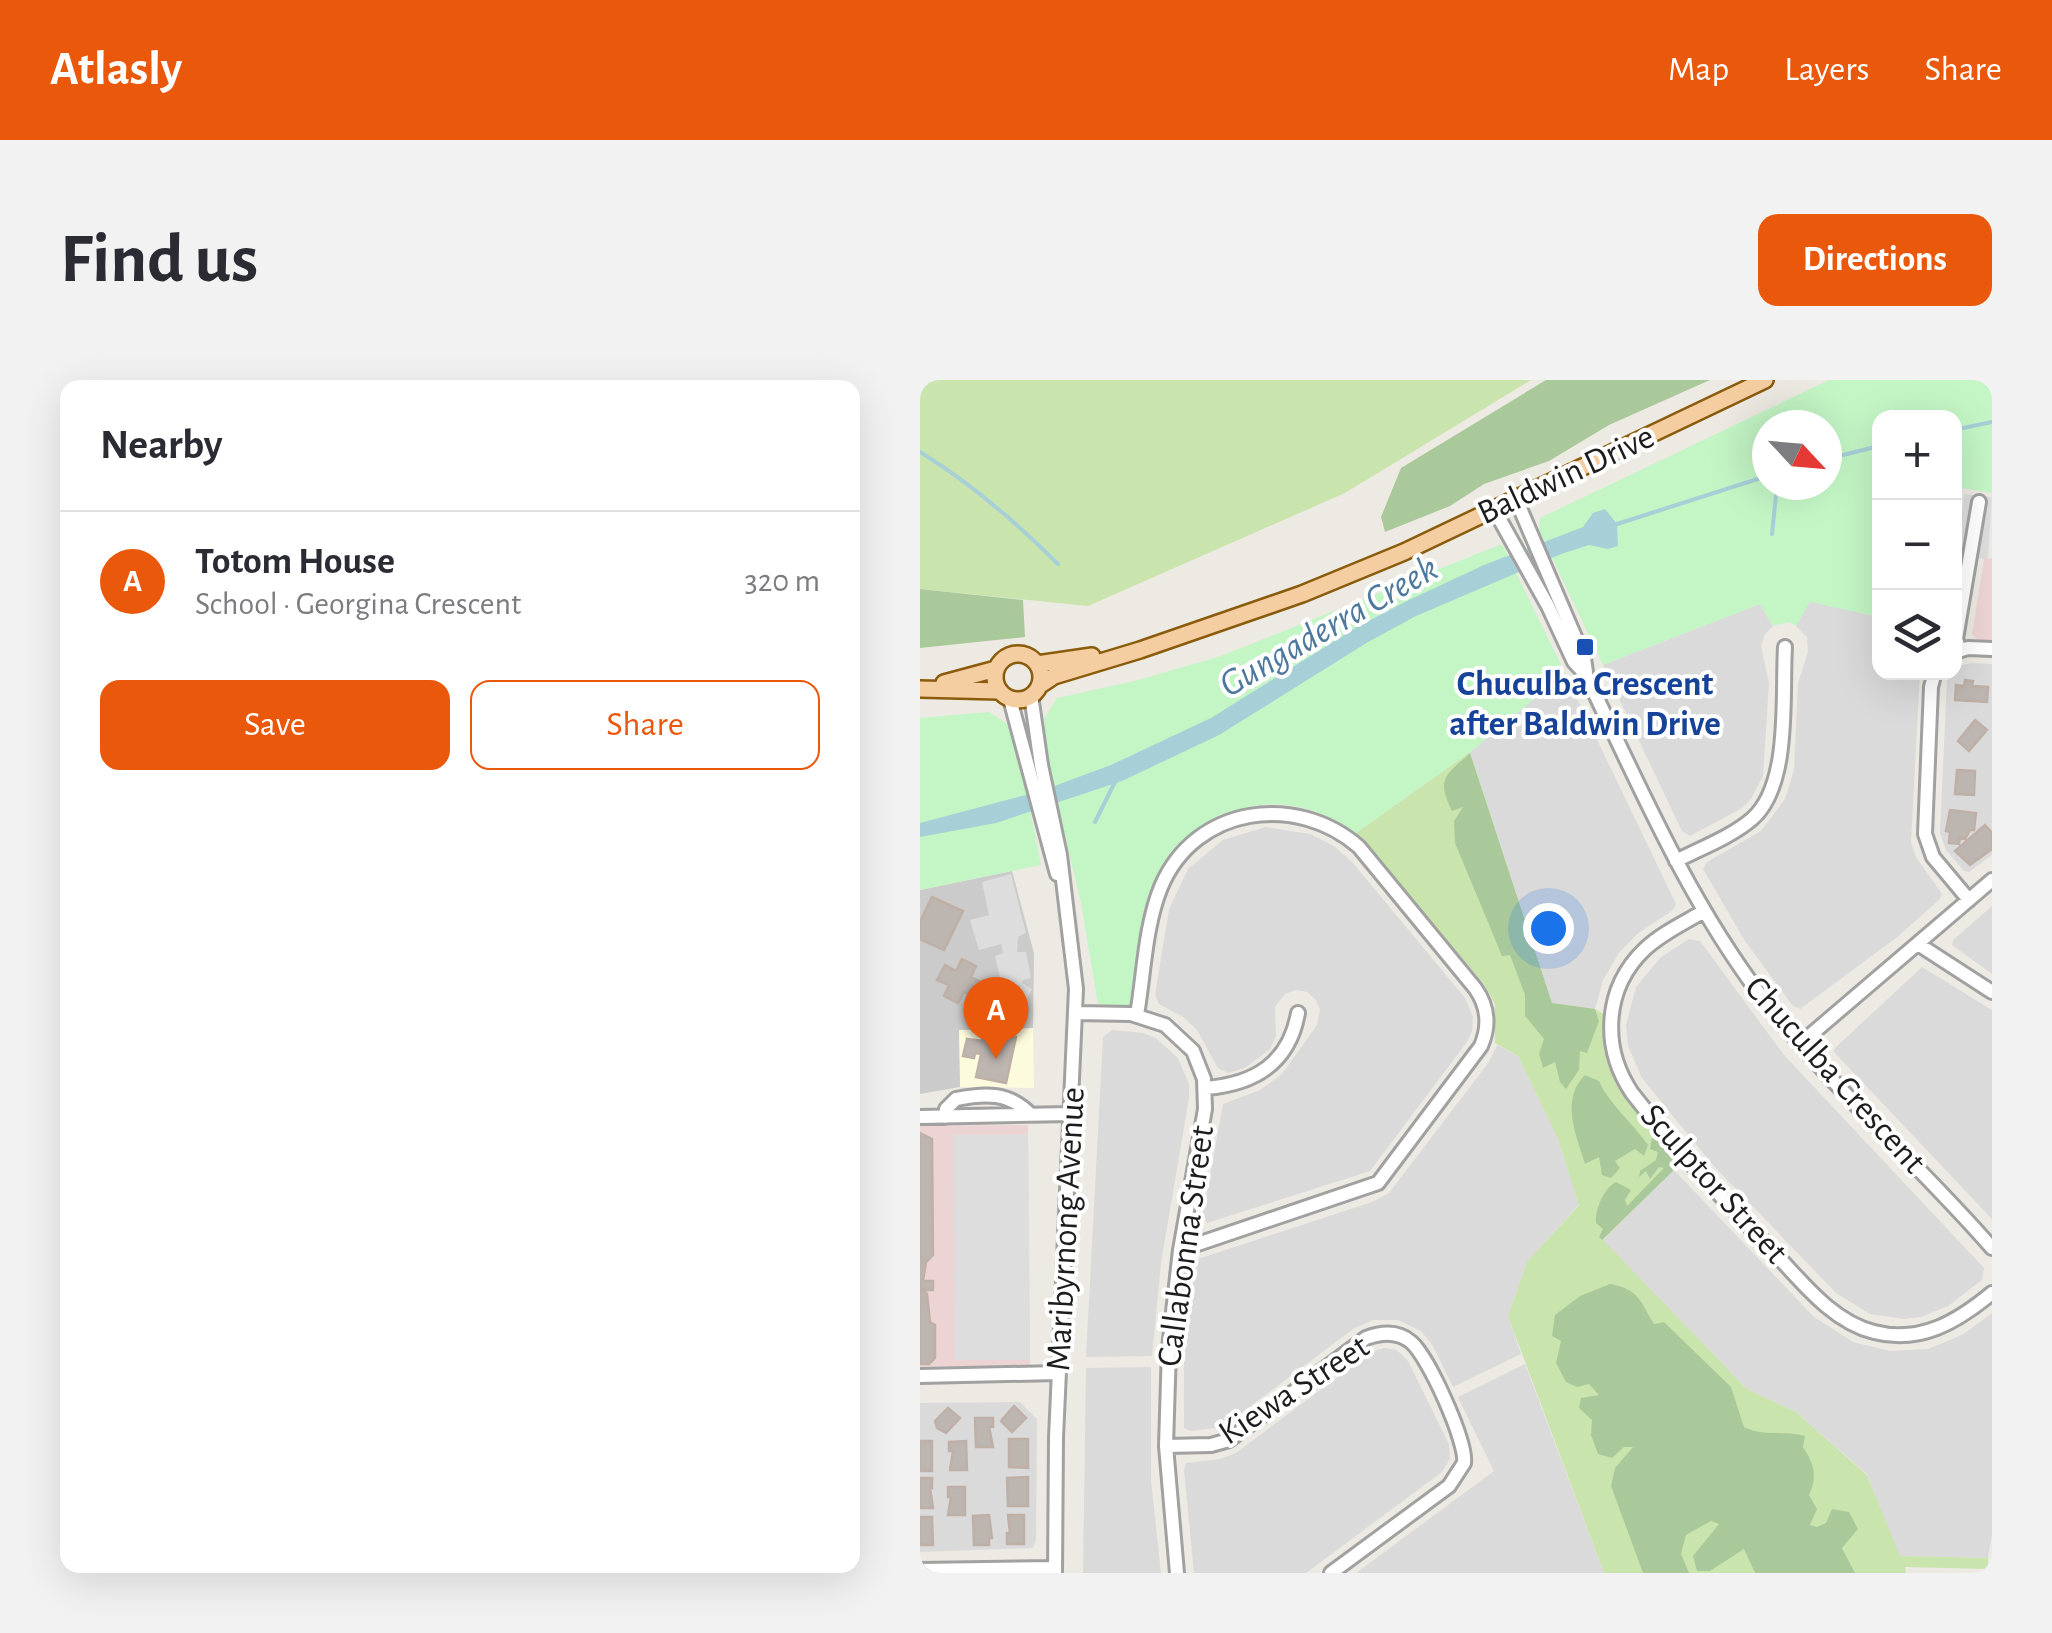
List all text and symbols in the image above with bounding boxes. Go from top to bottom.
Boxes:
text: Atlasly [50,46,182,94]
text: Map [1668,52,1729,87]
text: Layers [1784,52,1869,87]
text: Share [1924,52,2002,87]
button: Directions [1758,214,1992,306]
text: Find us [60,225,258,295]
north arrow [1752,410,1842,500]
map controls [1872,410,1962,680]
button: + [1872,410,1962,500]
street label: Baldwin Drive [1472,419,1660,531]
text: Nearby [100,424,223,466]
button: − [1872,500,1962,590]
text: Totom House [195,543,395,581]
water label: Gungaderra Creek [1213,549,1445,705]
text: A [123,565,142,597]
text: 320 m [744,565,820,597]
text: School · Georgina Crescent [195,588,521,620]
button: layers [1872,590,1962,680]
marker: Chuculba Crescent after Baldwin Drive [1574,636,1596,658]
place label: Chuculba Crescent after Baldwin Drive [1449,667,1721,742]
button: Save [100,680,450,770]
button: Share [470,680,820,770]
your location [1523,903,1574,954]
street label: Chuculba Crescent [1738,970,1932,1180]
pin: A [964,976,1028,1059]
street label: Maribyrnong Avenue [1041,1086,1091,1372]
street label: Sculptor Street [1634,1098,1794,1270]
street label: Callabonna Street [1152,1123,1220,1369]
street label: Kiewa Street [1213,1329,1375,1451]

